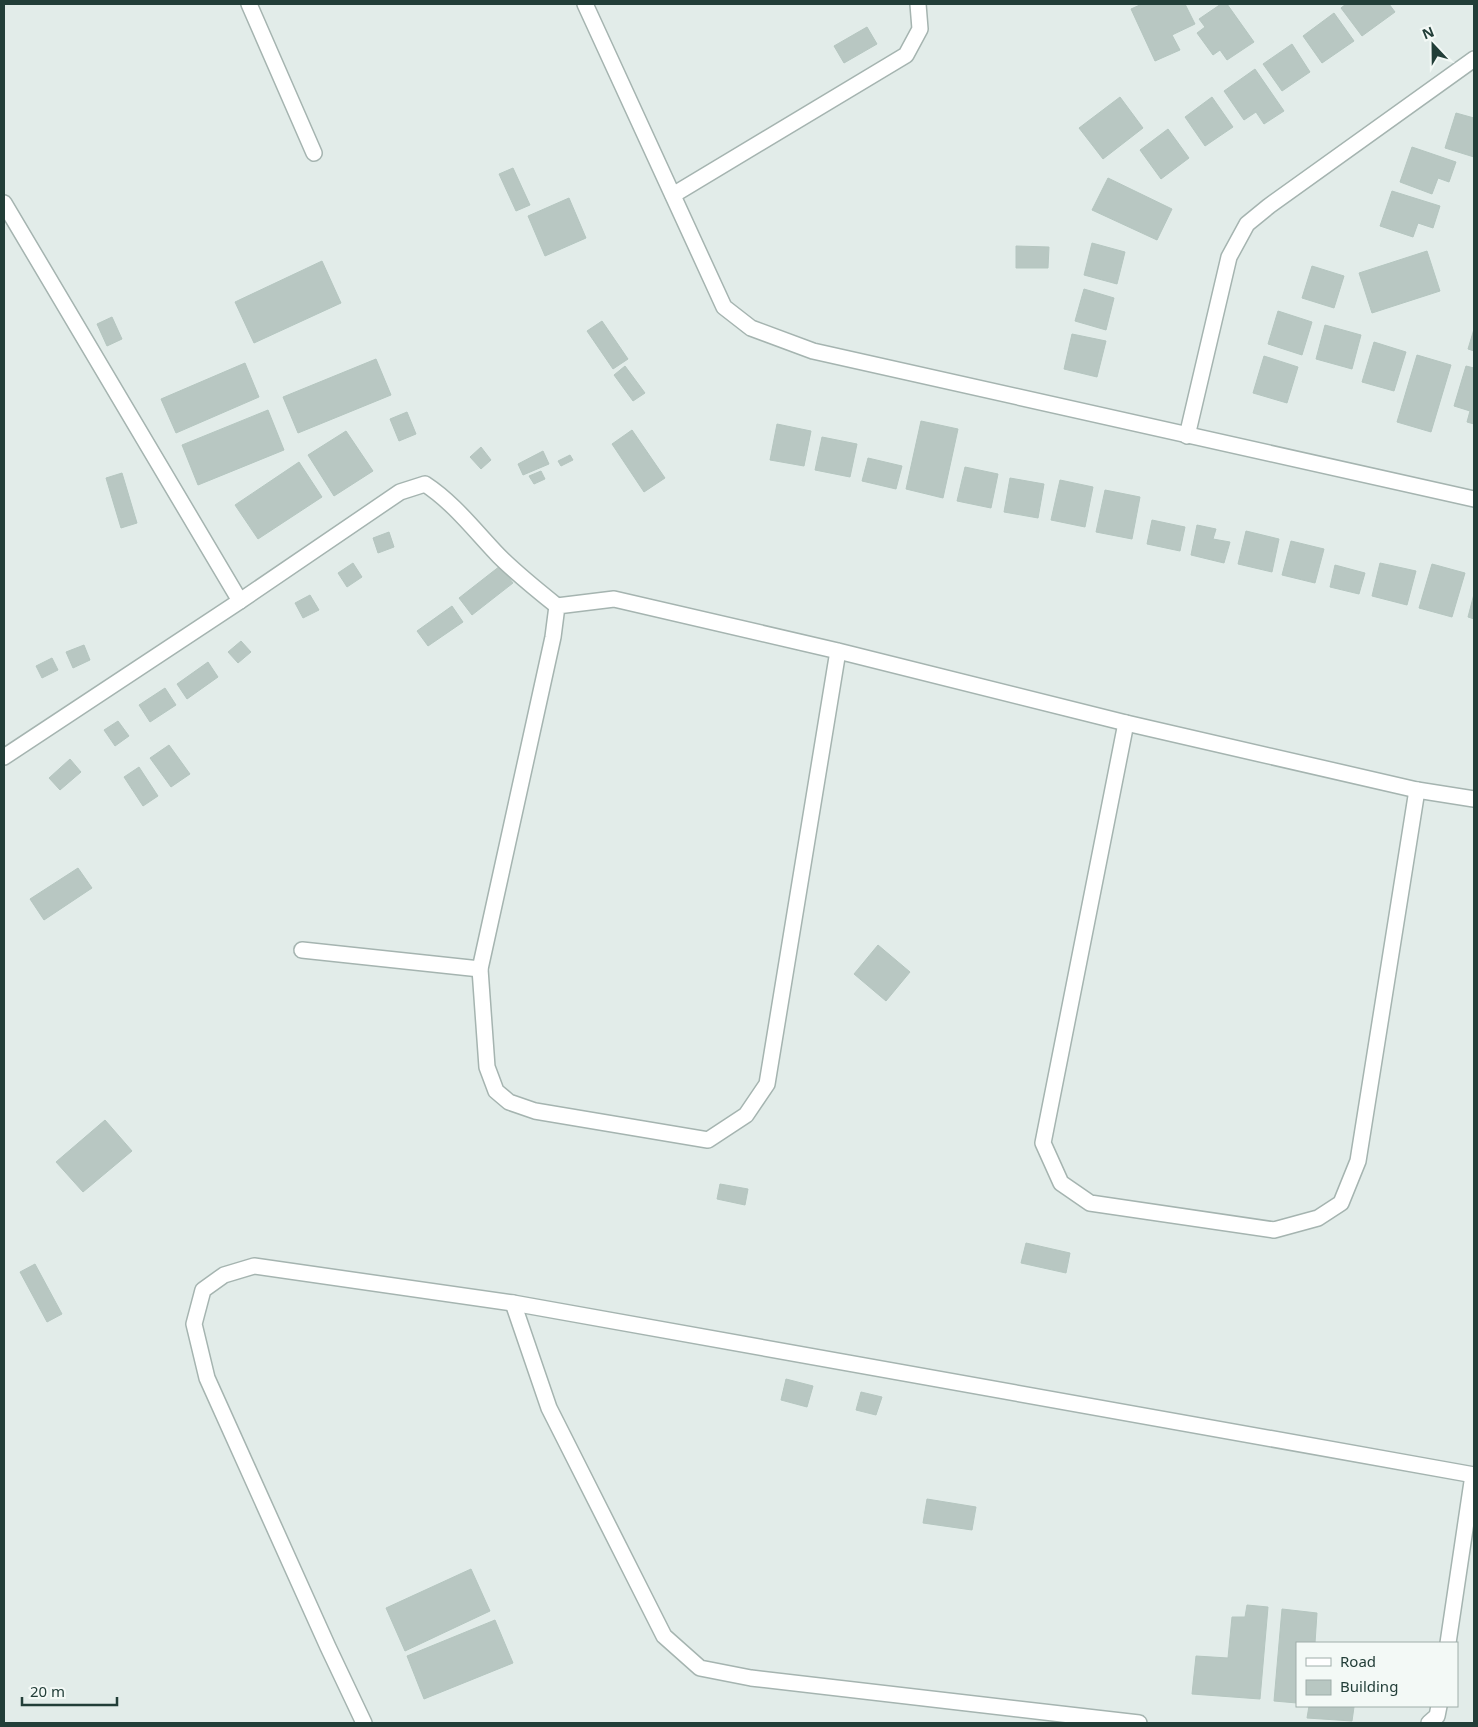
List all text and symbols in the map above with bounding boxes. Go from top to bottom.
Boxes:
north arrow [1408,20,1458,70]
text: N [1419,22,1437,43]
legend [1296,1642,1458,1707]
text: Road [1340,1651,1376,1671]
scale bar [22,1674,118,1706]
text: Building [1340,1676,1398,1696]
text: 20 m [30,1681,65,1701]

